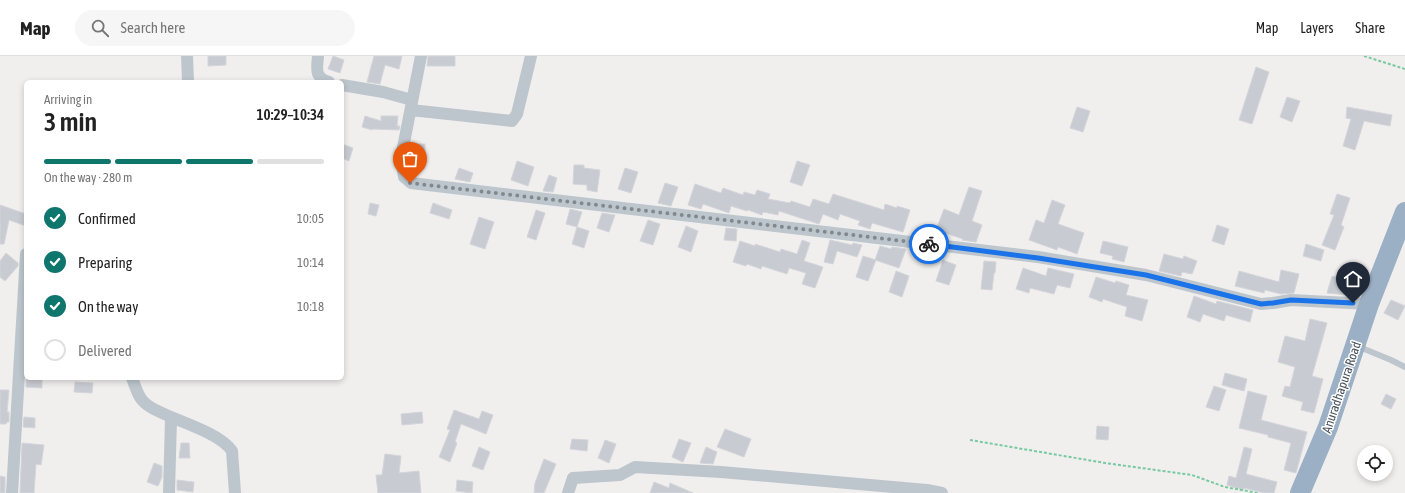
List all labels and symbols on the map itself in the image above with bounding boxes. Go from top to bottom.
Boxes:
pin [393,142,427,183]
courier [909,224,949,264]
pin [1336,262,1370,303]
street label: Anuradhapura Road [1319,339,1364,435]

